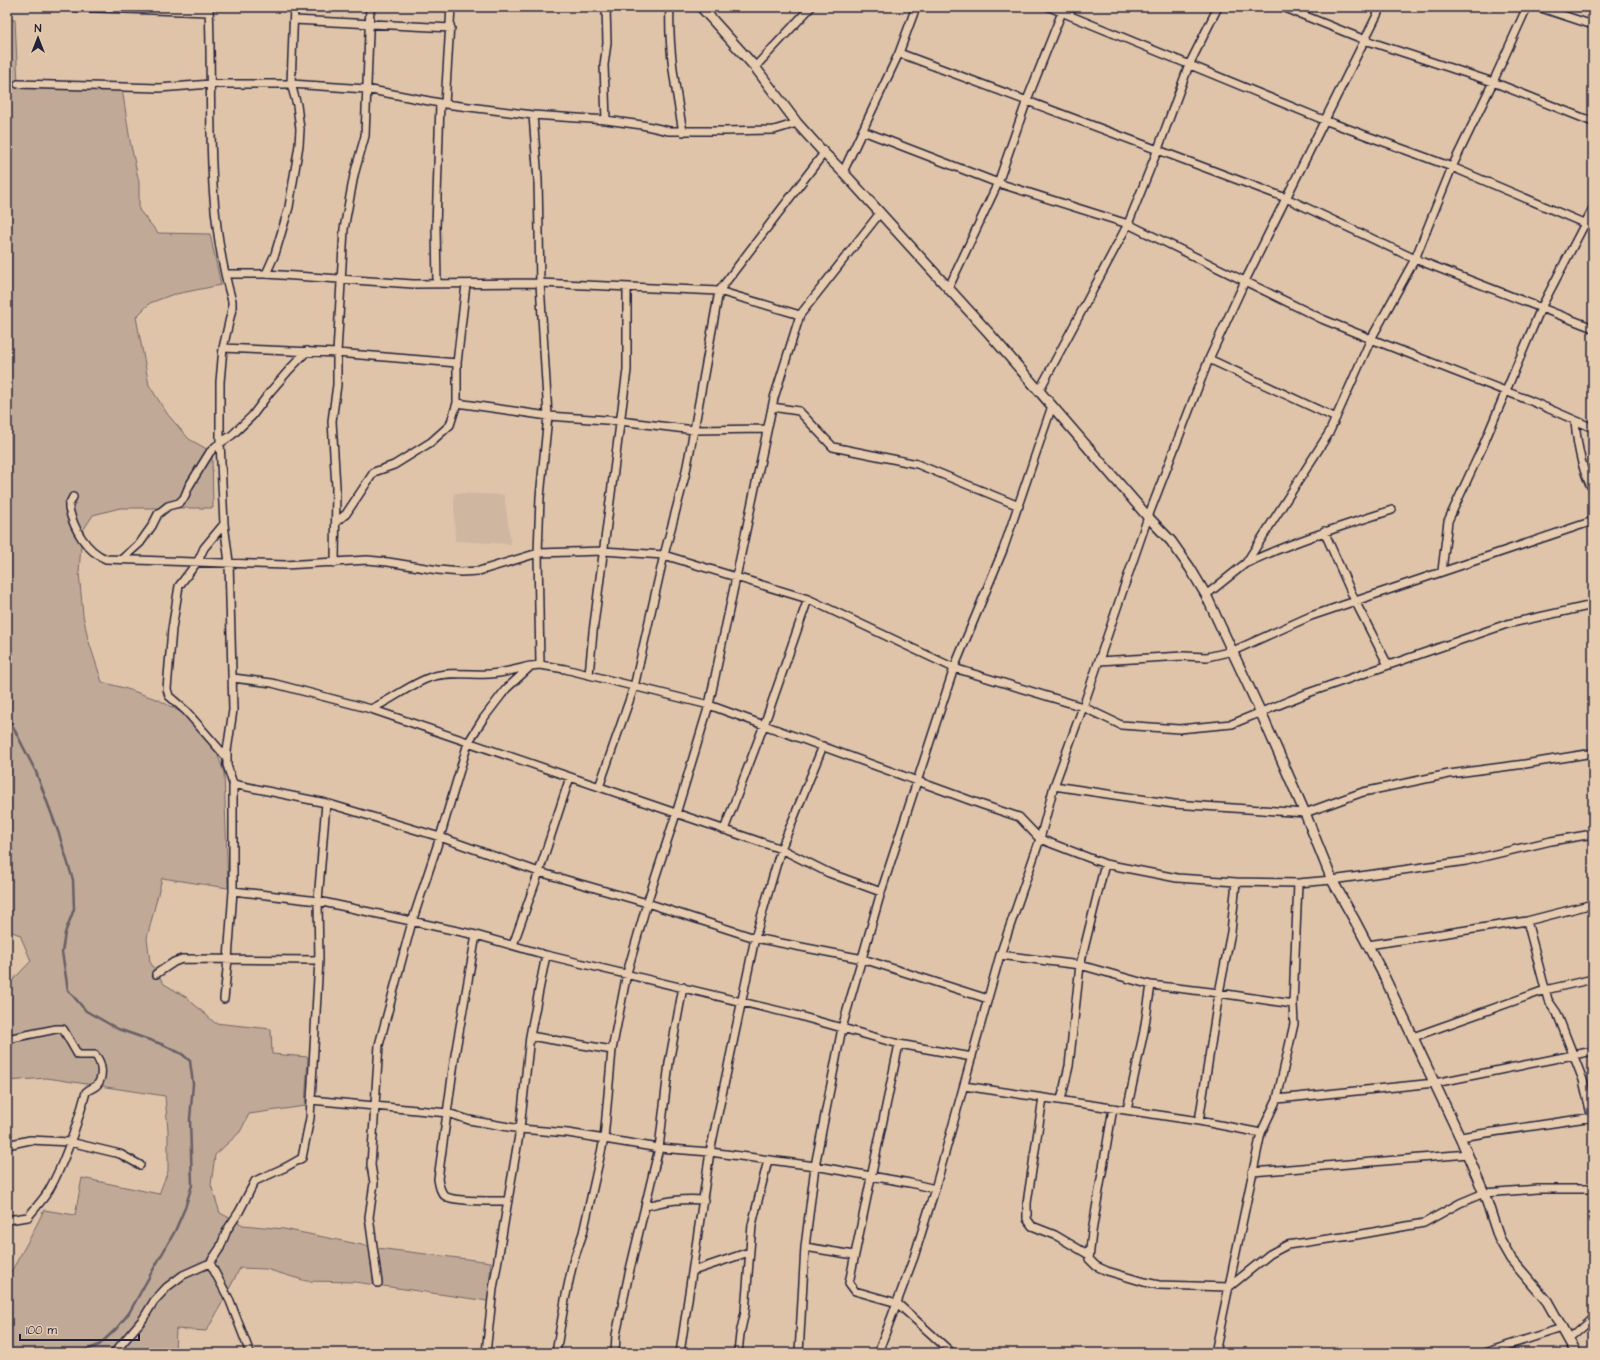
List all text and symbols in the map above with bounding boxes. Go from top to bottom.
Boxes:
north arrow [18,18,58,58]
text: N [35,21,42,36]
scale bar [20,1316,139,1342]
text: 100 m [26,1322,57,1339]

